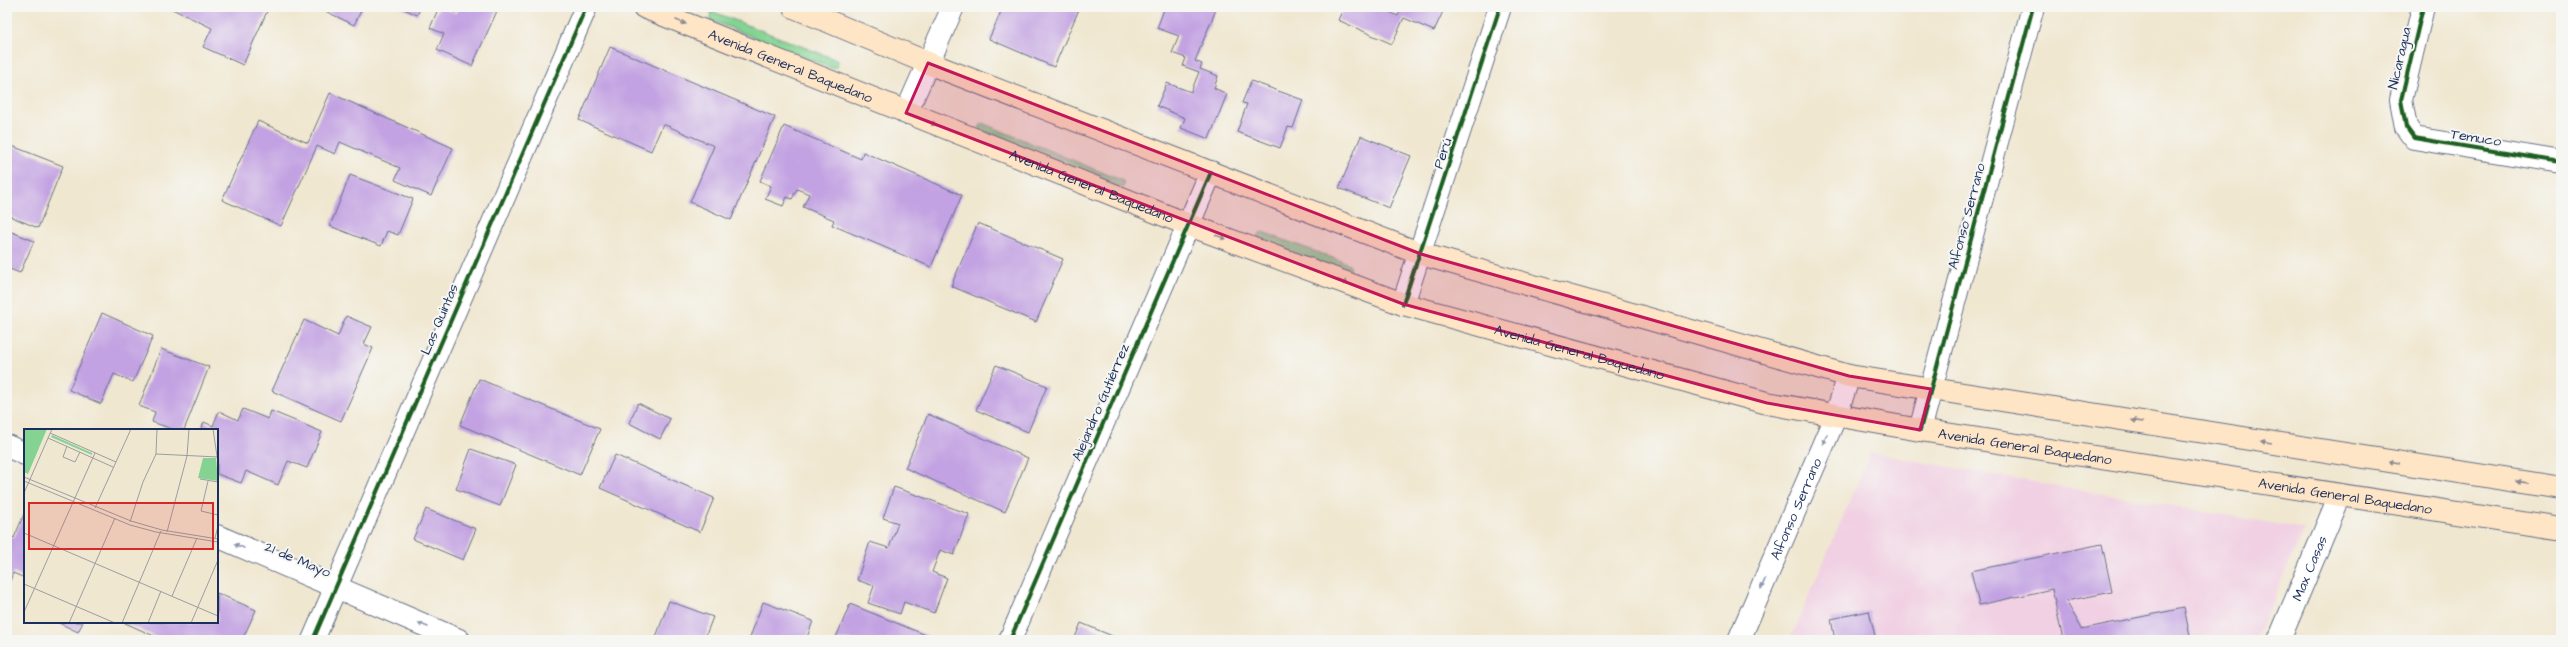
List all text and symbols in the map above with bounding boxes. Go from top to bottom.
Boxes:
one-way arrow [675,19,687,25]
street label: Avenida General Baquedano [705,25,876,109]
street label: Nicaragua [2383,25,2417,91]
one-way arrow [925,121,937,127]
street label: Temuco [2449,124,2503,152]
street label: Perú [1429,135,1457,171]
street label: Avenida General Baquedano [1006,145,1176,229]
street label: Alfonso Serrano [1943,161,1991,271]
one-way arrow [1216,234,1228,240]
one-way arrow [1338,280,1350,286]
street label: Las Quintas [416,281,464,358]
street label: Avenida General Baquedano [1492,320,1667,386]
street label: Alejandro Gutiérrez [1067,341,1135,464]
one-way arrow [2131,418,2143,424]
street label: Avenida General Baquedano [1937,424,2113,471]
inset map [24,429,218,623]
one-way arrow [1822,433,1828,445]
one-way arrow [2260,439,2272,445]
street label: Alfonso Serrano [1766,455,1827,563]
one-way arrow [2388,459,2400,465]
street label: Avenida General Baquedano [2257,473,2434,520]
one-way arrow [2516,479,2529,485]
street label: Max Casas [2288,533,2333,604]
street label: 21 de Mayo [261,537,334,583]
one-way arrow [234,543,245,549]
one-way arrow [1760,578,1766,589]
one-way arrow [417,621,429,627]

